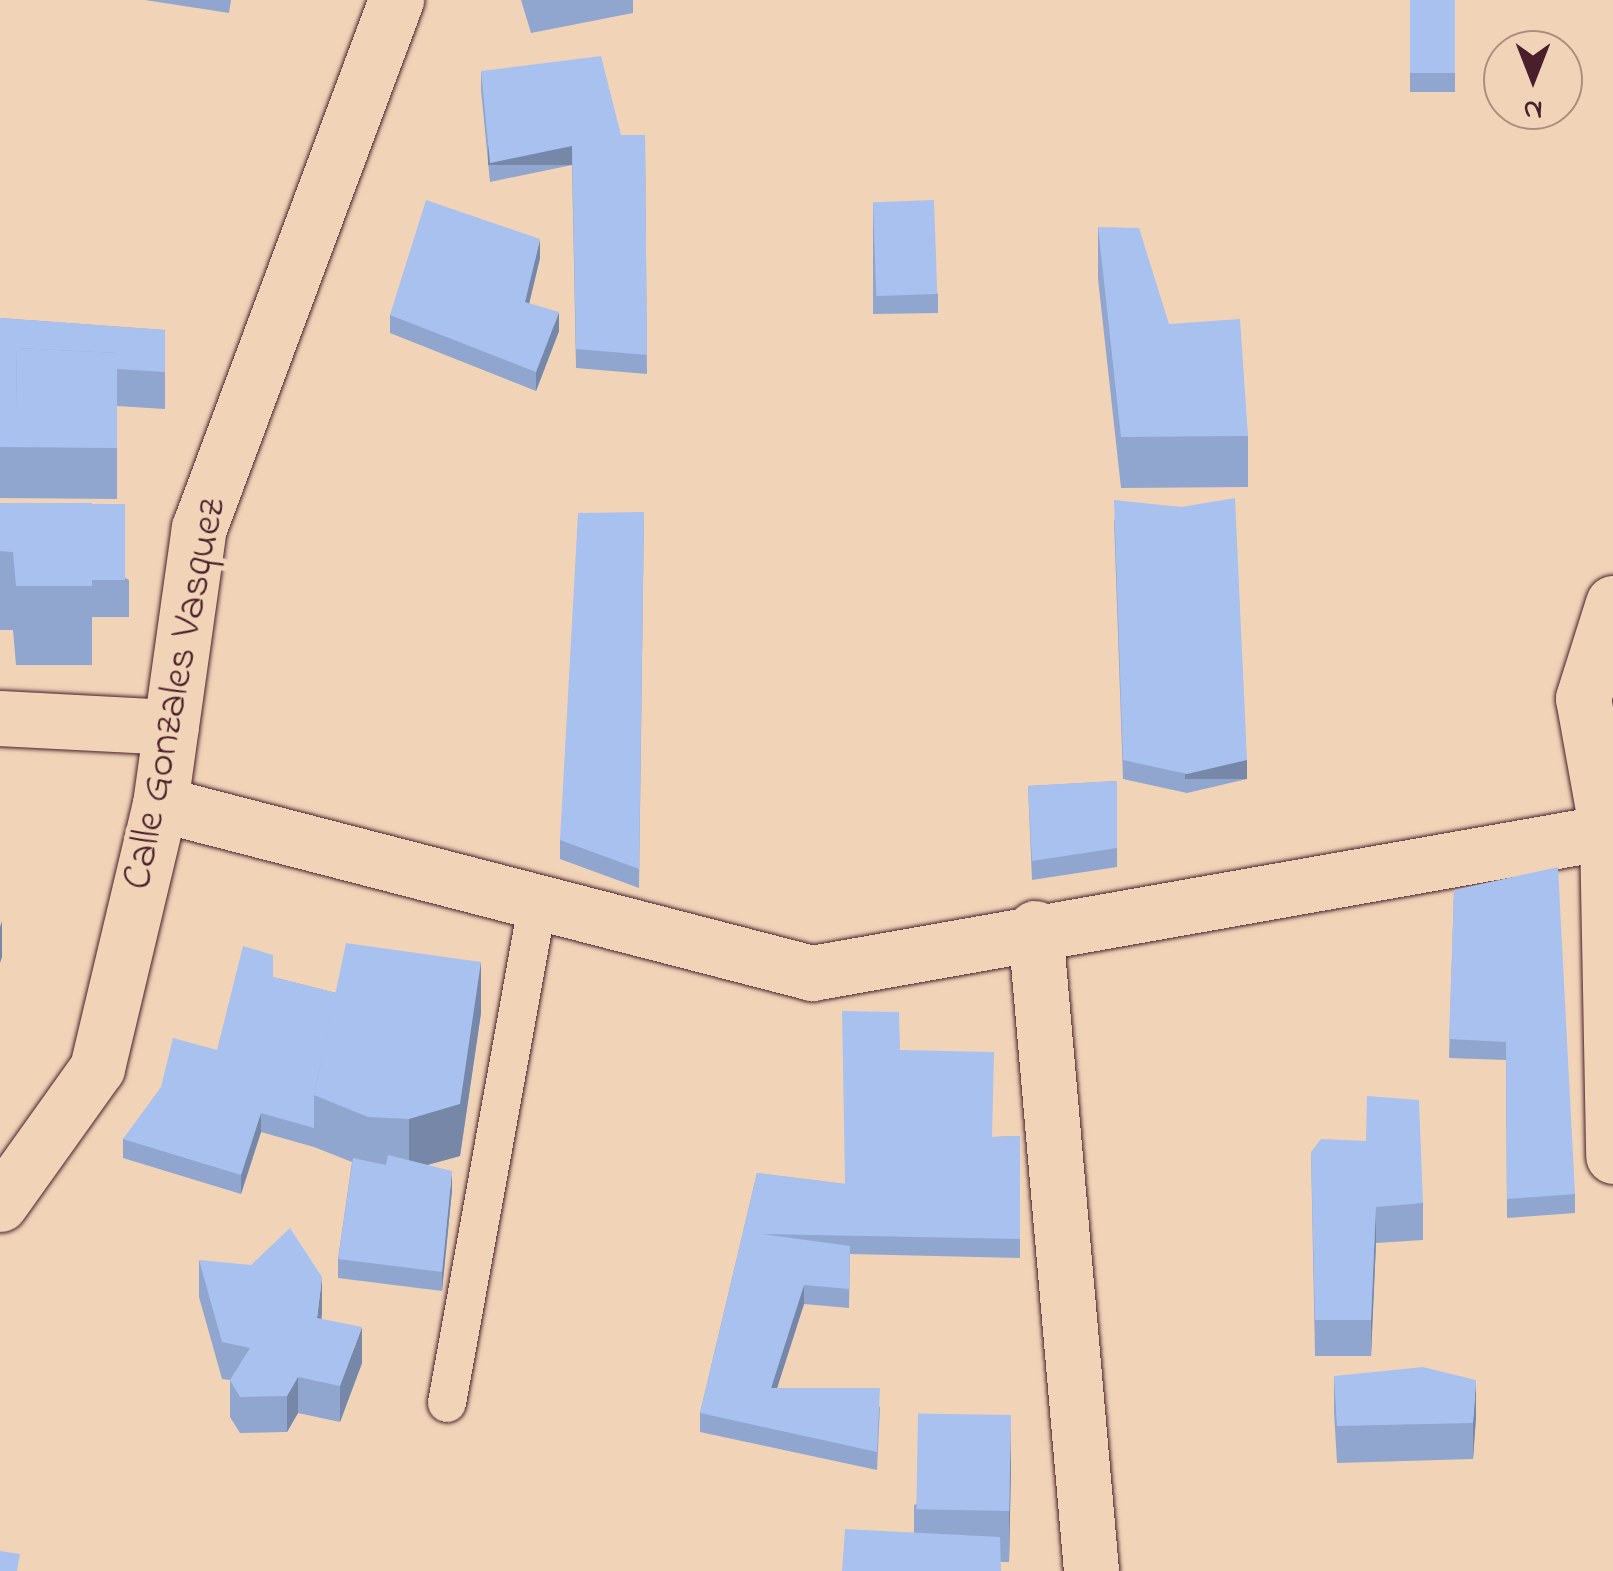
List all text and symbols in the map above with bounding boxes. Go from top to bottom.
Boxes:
north arrow [1483,30,1583,130]
text: N [1524,88,1542,129]
street label: Calle Gonzales Vasquez [113,494,239,894]

